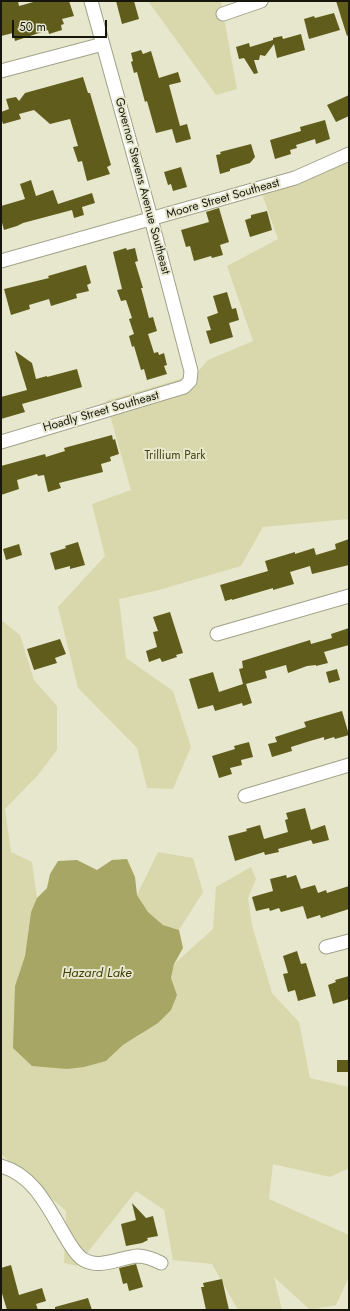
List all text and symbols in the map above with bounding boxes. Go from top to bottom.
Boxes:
scale bar [14,12,109,38]
text: 50 m [19,18,46,36]
street label: Governor Stevens Avenue Southeast [111,96,173,276]
street label: Moore Street Southeast [165,176,281,222]
street label: Hoadly Street Southeast [41,389,161,435]
park label: Trillium Park [144,449,206,463]
water label: Hazard Lake [62,966,132,982]

